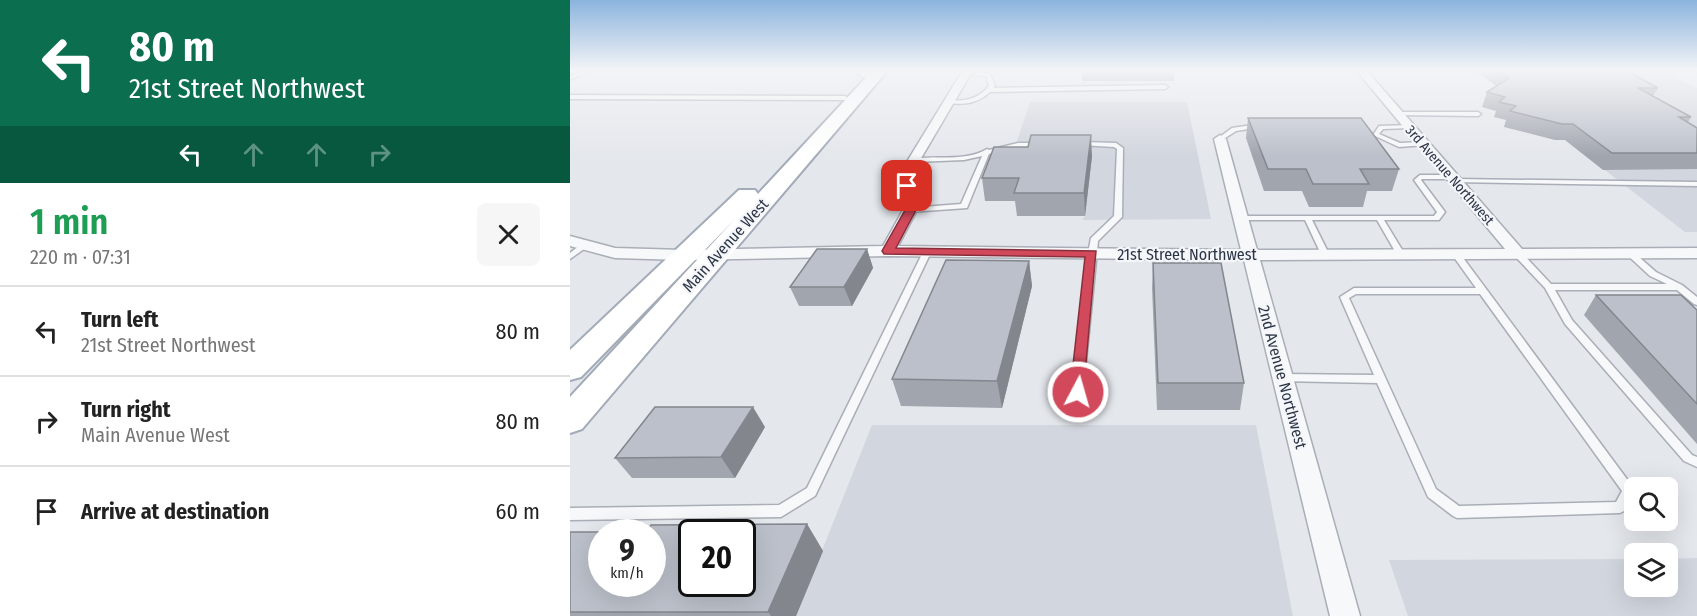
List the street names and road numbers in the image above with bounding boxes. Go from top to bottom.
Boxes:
street label: 3rd Avenue Northwest [1402,122,1498,229]
street label: Main Avenue West [678,194,773,296]
street label: 21st Street Northwest [1117,245,1258,264]
street label: 2nd Avenue Northwest [1254,303,1311,452]

